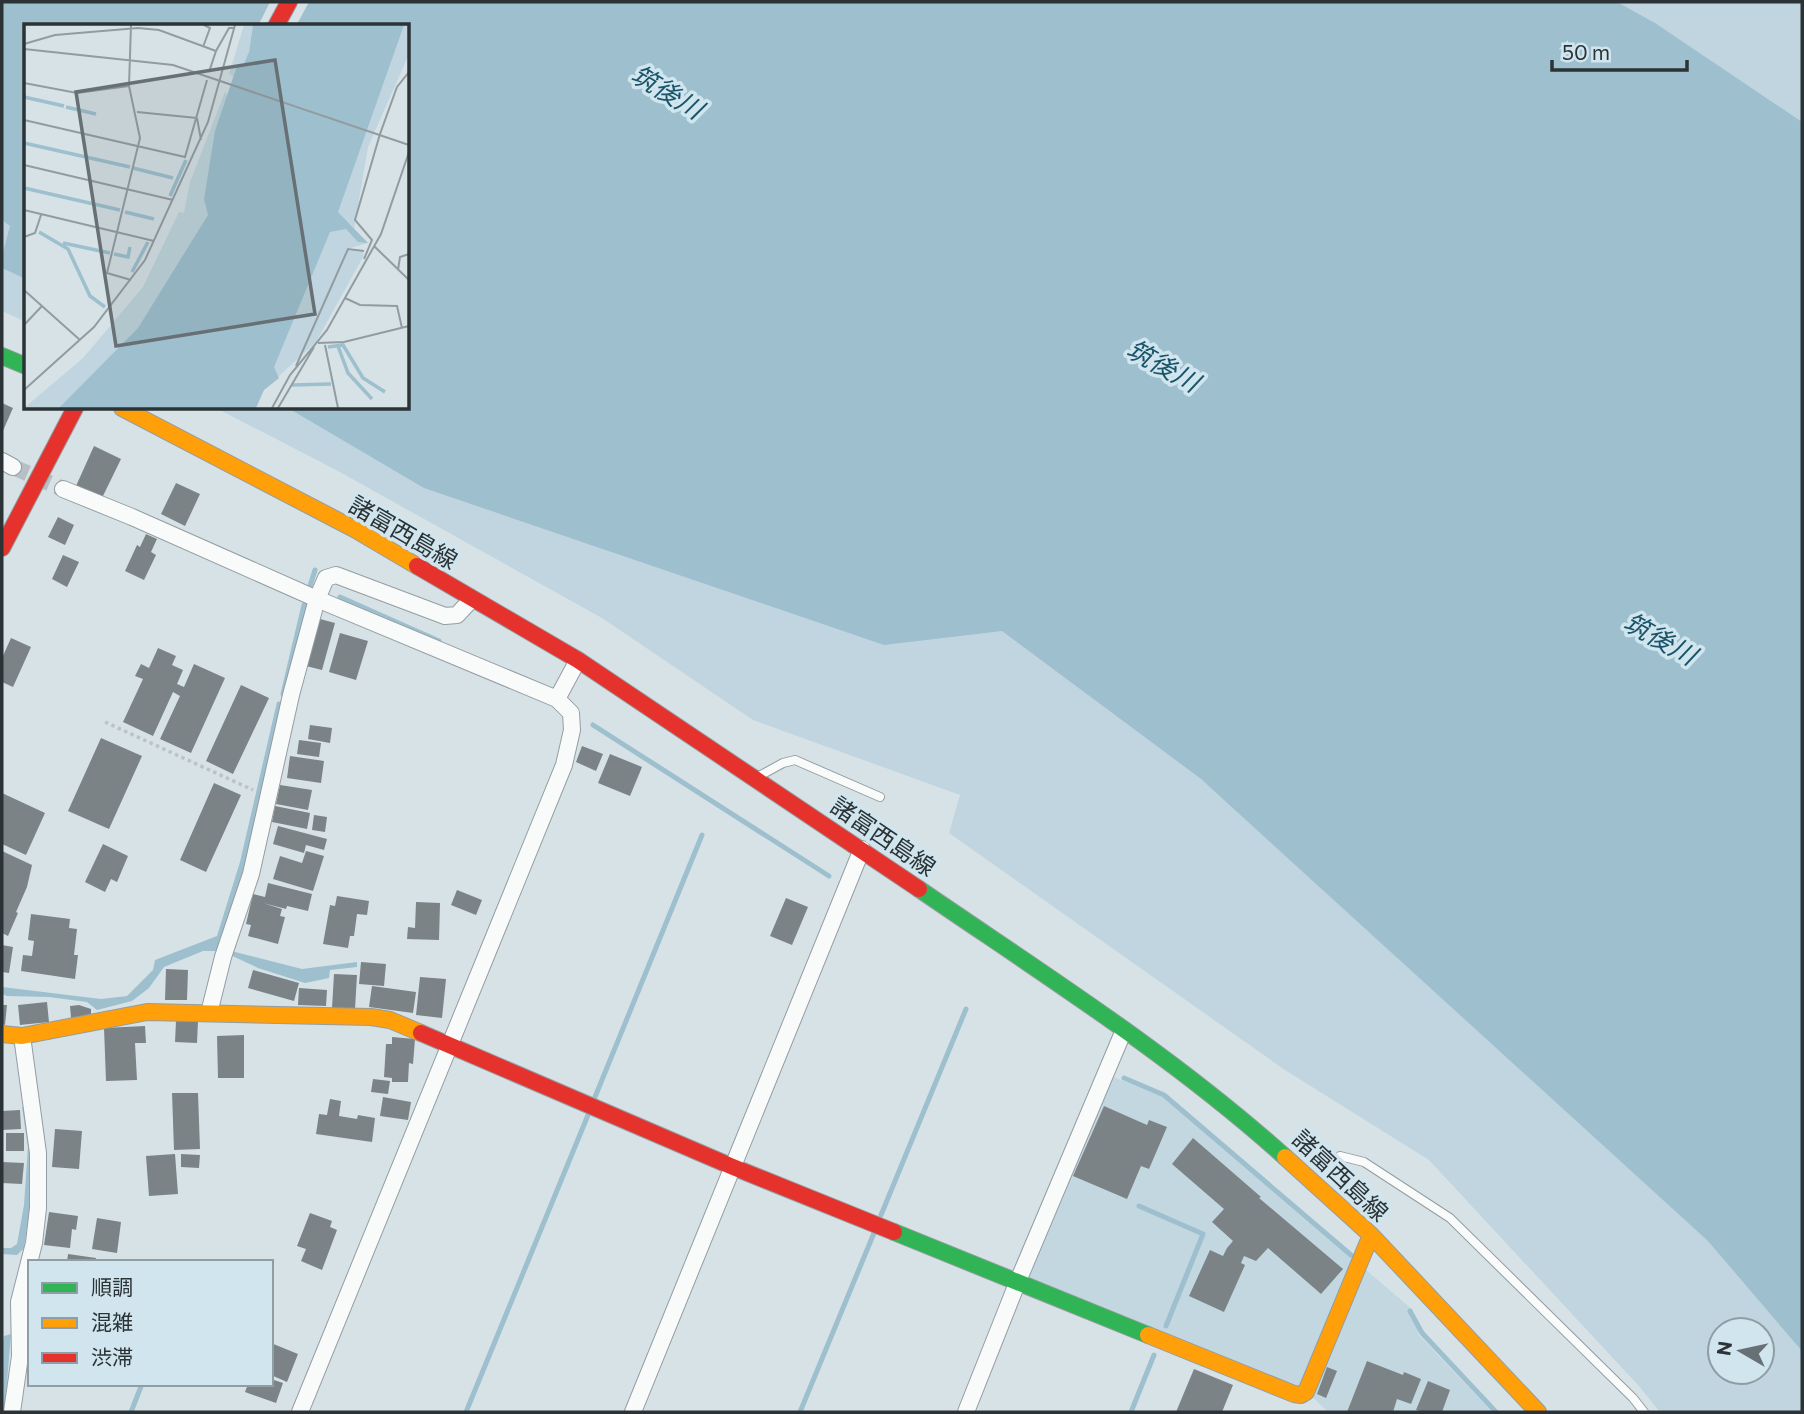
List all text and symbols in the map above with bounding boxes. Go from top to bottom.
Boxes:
inset map [24,24,410,410]
scale bar [1552,28,1687,72]
text: 50 m [1562,39,1610,64]
water label: 筑後川 [626,57,712,126]
water label: 筑後川 [1122,332,1208,399]
street label: 諸富西島線 [345,489,463,574]
water label: 筑後川 [1619,605,1705,672]
street label: 諸富西島線 [826,790,942,881]
street label: 諸富西島線 [1287,1123,1395,1226]
legend [28,1260,273,1386]
text: 順調 [91,1274,133,1299]
text: 混雑 [91,1309,133,1334]
north arrow [1706,1316,1776,1386]
text: N [1711,1339,1736,1357]
text: 渋滞 [91,1344,133,1369]

